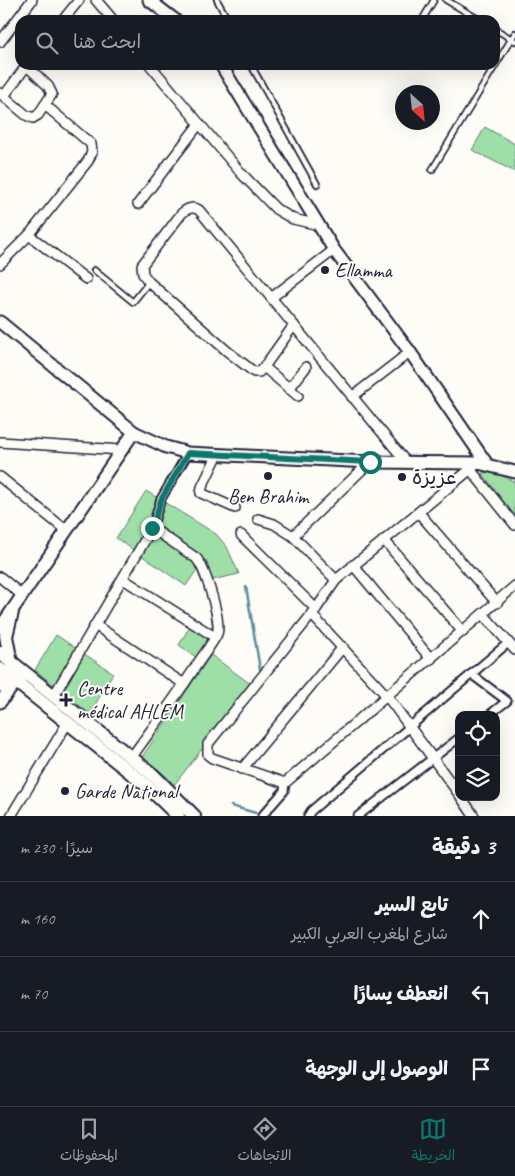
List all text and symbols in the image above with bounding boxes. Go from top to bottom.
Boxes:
search box [15,15,500,70]
icon: search [33,29,61,57]
text: ابحث هنا [73,30,141,54]
north arrow [395,85,440,130]
place label: Ellamma [335,258,393,283]
marker: Ellamma [319,264,331,276]
route start [359,451,382,474]
place label: عزيزة [412,465,457,490]
marker: Ben Brahim [262,470,274,482]
marker: عزيزة [396,471,408,483]
place label: Ben Brahim [228,484,310,509]
route end [141,517,164,540]
place label: Centre médical AHLEM [77,676,185,724]
marker: Centre médical AHLEM [59,693,73,707]
map controls [455,711,500,801]
button: locate [455,711,500,756]
button: layers [455,756,500,801]
place label: Garde National [75,779,181,804]
marker: Garde National [59,785,71,797]
text: 3 دقيقة [432,834,495,860]
text: سيرًا · 230 m [20,838,93,858]
text: تابع السير [376,893,448,917]
icon: ahead [467,905,495,933]
text: 160 m [20,909,54,929]
text: شارع المغرب العربي الكبير [291,924,448,944]
icon: left [467,980,495,1008]
text: انعطف يسارًا [354,982,448,1006]
text: 70 m [20,984,47,1004]
icon: arrive [467,1055,495,1083]
text: الوصول إلى الوجهة [305,1057,448,1081]
tab: المحفوظات [60,1115,118,1168]
tab: الاتجاهات [237,1115,292,1168]
tab: الخريطة [411,1115,455,1168]

